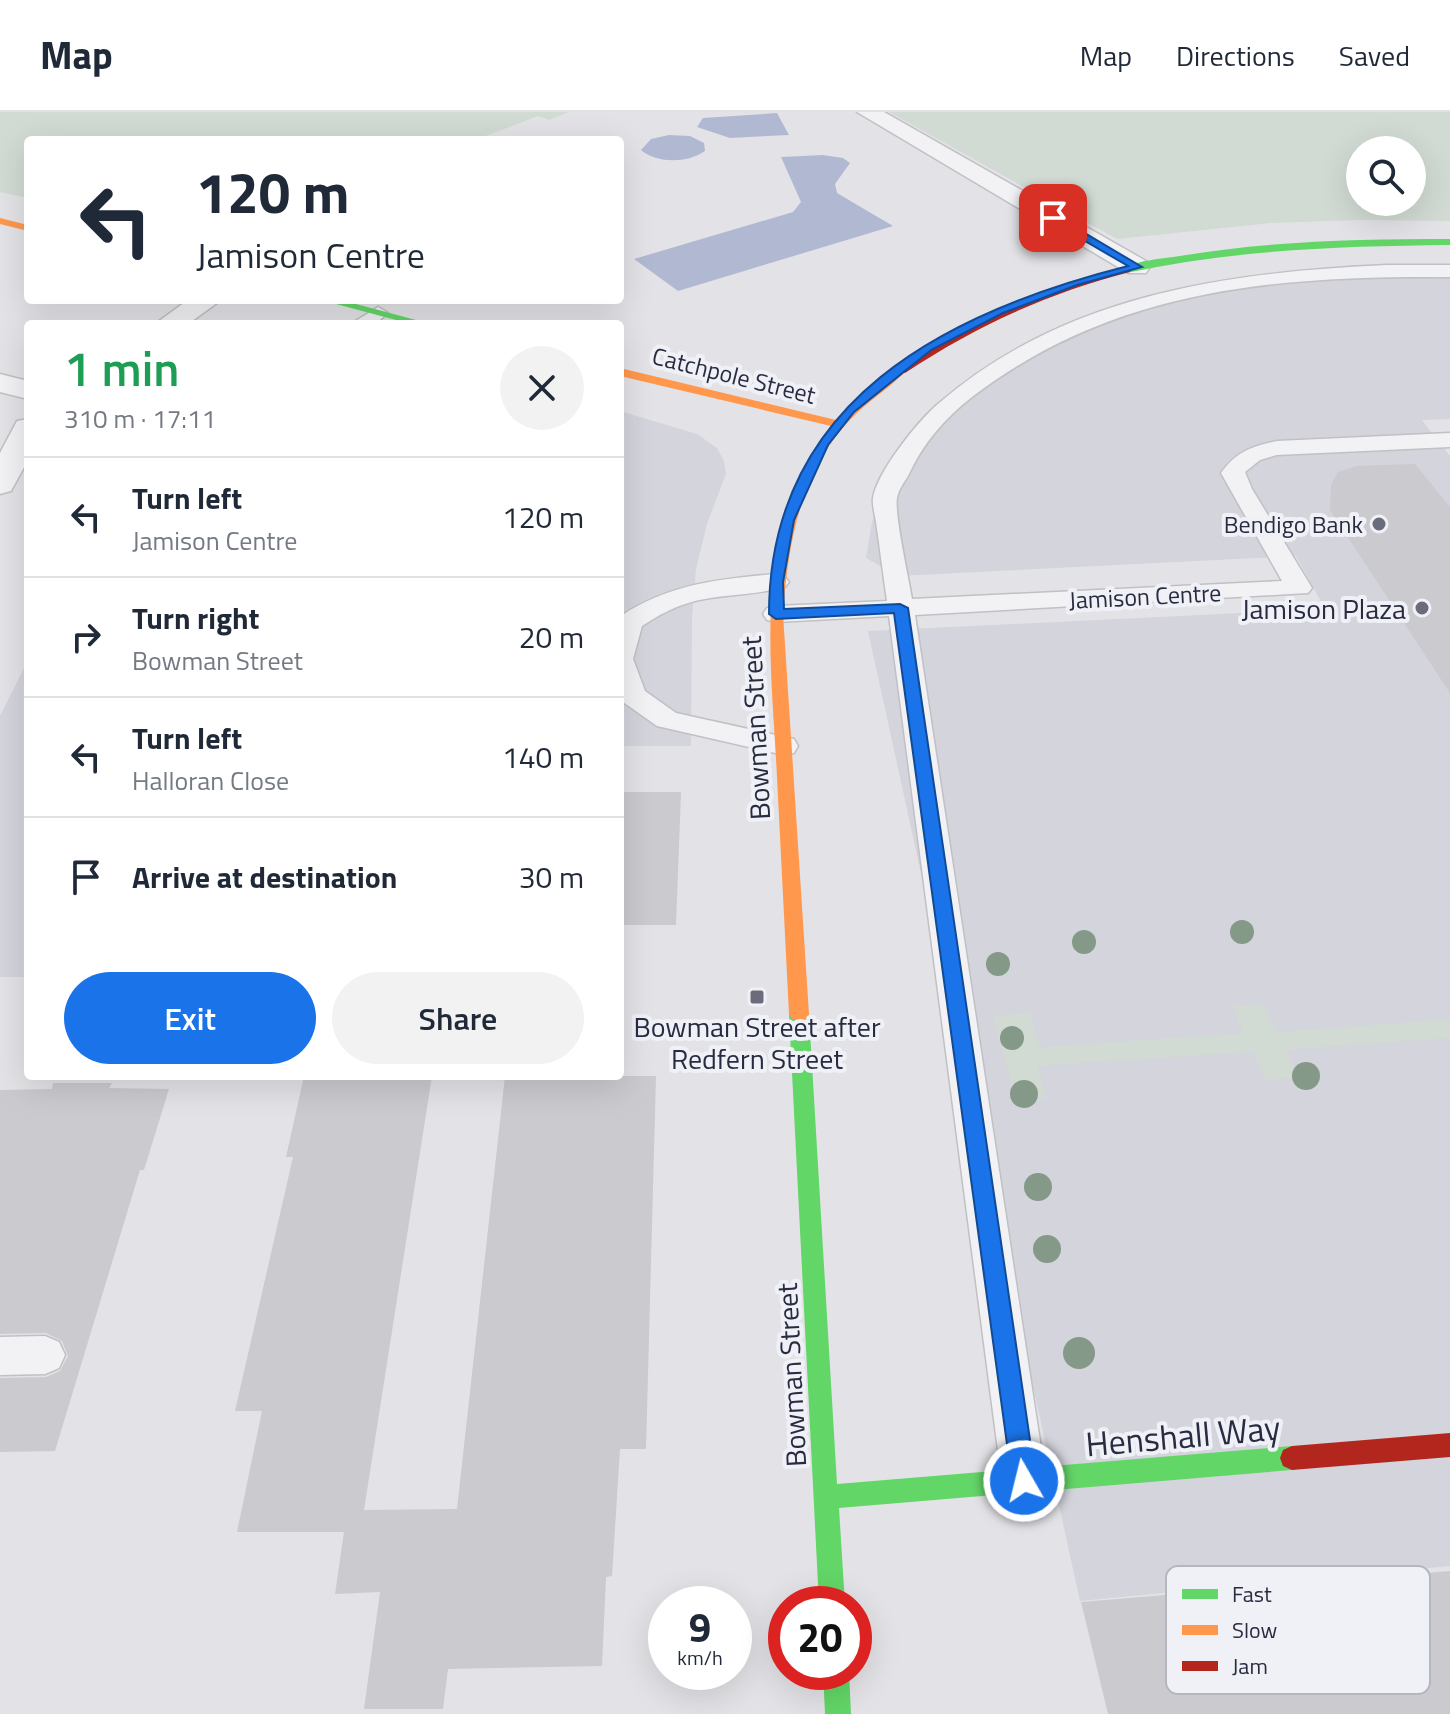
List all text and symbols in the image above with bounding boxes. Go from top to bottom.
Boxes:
text: Map [40,26,113,84]
text: Map [1080,34,1132,77]
text: Directions [1176,34,1295,77]
text: Saved [1339,34,1410,77]
map controls [1346,136,1426,216]
button: search [1346,136,1426,216]
text: 120 m [196,150,349,235]
icon: left [64,168,168,272]
pin [1019,184,1087,252]
icon: arrive [1031,196,1075,240]
text: Jamison Centre [196,227,425,282]
text: 1 min [64,332,179,405]
street label: Catchpole Street [649,337,820,413]
button: close [500,346,584,430]
text: 310 m · 17:11 [64,399,216,438]
text: Turn left [132,475,242,521]
text: 120 m [502,494,584,540]
icon: left [64,495,108,539]
place label: Bendigo Bank [1224,506,1363,542]
marker: Bendigo Bank [1370,515,1388,533]
text: Jamison Centre [132,521,297,560]
street label: Jamison Centre [1068,574,1222,618]
place label: Jamison Plaza [1241,587,1406,630]
text: Turn right [132,595,260,641]
marker: Jamison Plaza [1413,599,1431,617]
text: 20 m [519,614,584,660]
icon: right [64,615,108,659]
street label: Bowman Street [729,635,781,821]
text: Bowman Street [132,641,303,680]
text: Turn left [132,715,242,761]
text: 140 m [502,734,584,780]
icon: left [64,735,108,779]
text: Halloran Close [132,761,289,800]
text: Arrive at destination [132,854,397,900]
text: 30 m [519,854,584,900]
icon: arrive [64,855,108,899]
button: Exit [64,972,316,1064]
button: Share [332,972,584,1064]
marker: Bowman Street after Redfern Street [748,988,766,1006]
place label: Bowman Street after Redfern Street [633,1005,881,1080]
street label: Bowman Street [765,1282,817,1468]
street label: Henshall Way [1083,1401,1283,1469]
position arrow [982,1439,1066,1523]
legend [1166,1566,1430,1694]
text: Fast [1232,1577,1272,1611]
speed limit sign: 20 [768,1586,872,1690]
text: 9 [689,1597,711,1658]
text: Slow [1232,1613,1278,1647]
text: km/h [677,1642,723,1673]
text: Jam [1232,1649,1268,1683]

